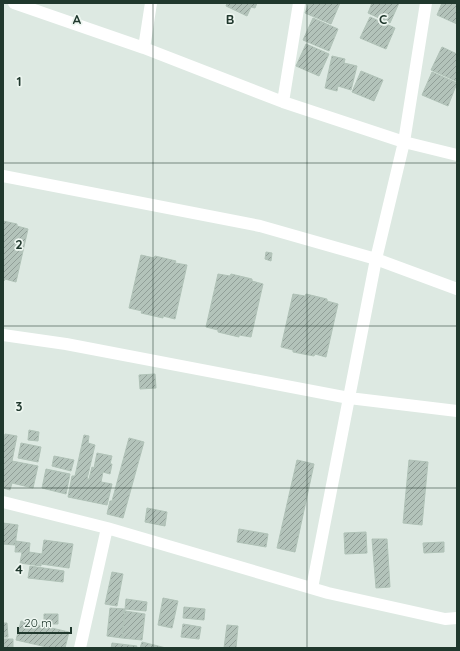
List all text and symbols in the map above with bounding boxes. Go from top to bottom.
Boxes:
text: A [73,11,82,27]
text: B [226,11,234,27]
text: C [379,11,387,27]
text: 1 [16,73,22,89]
text: 2 [15,236,23,252]
text: 3 [16,398,23,414]
text: 4 [15,561,23,577]
scale bar [18,609,71,635]
text: 20 m [24,615,52,630]

